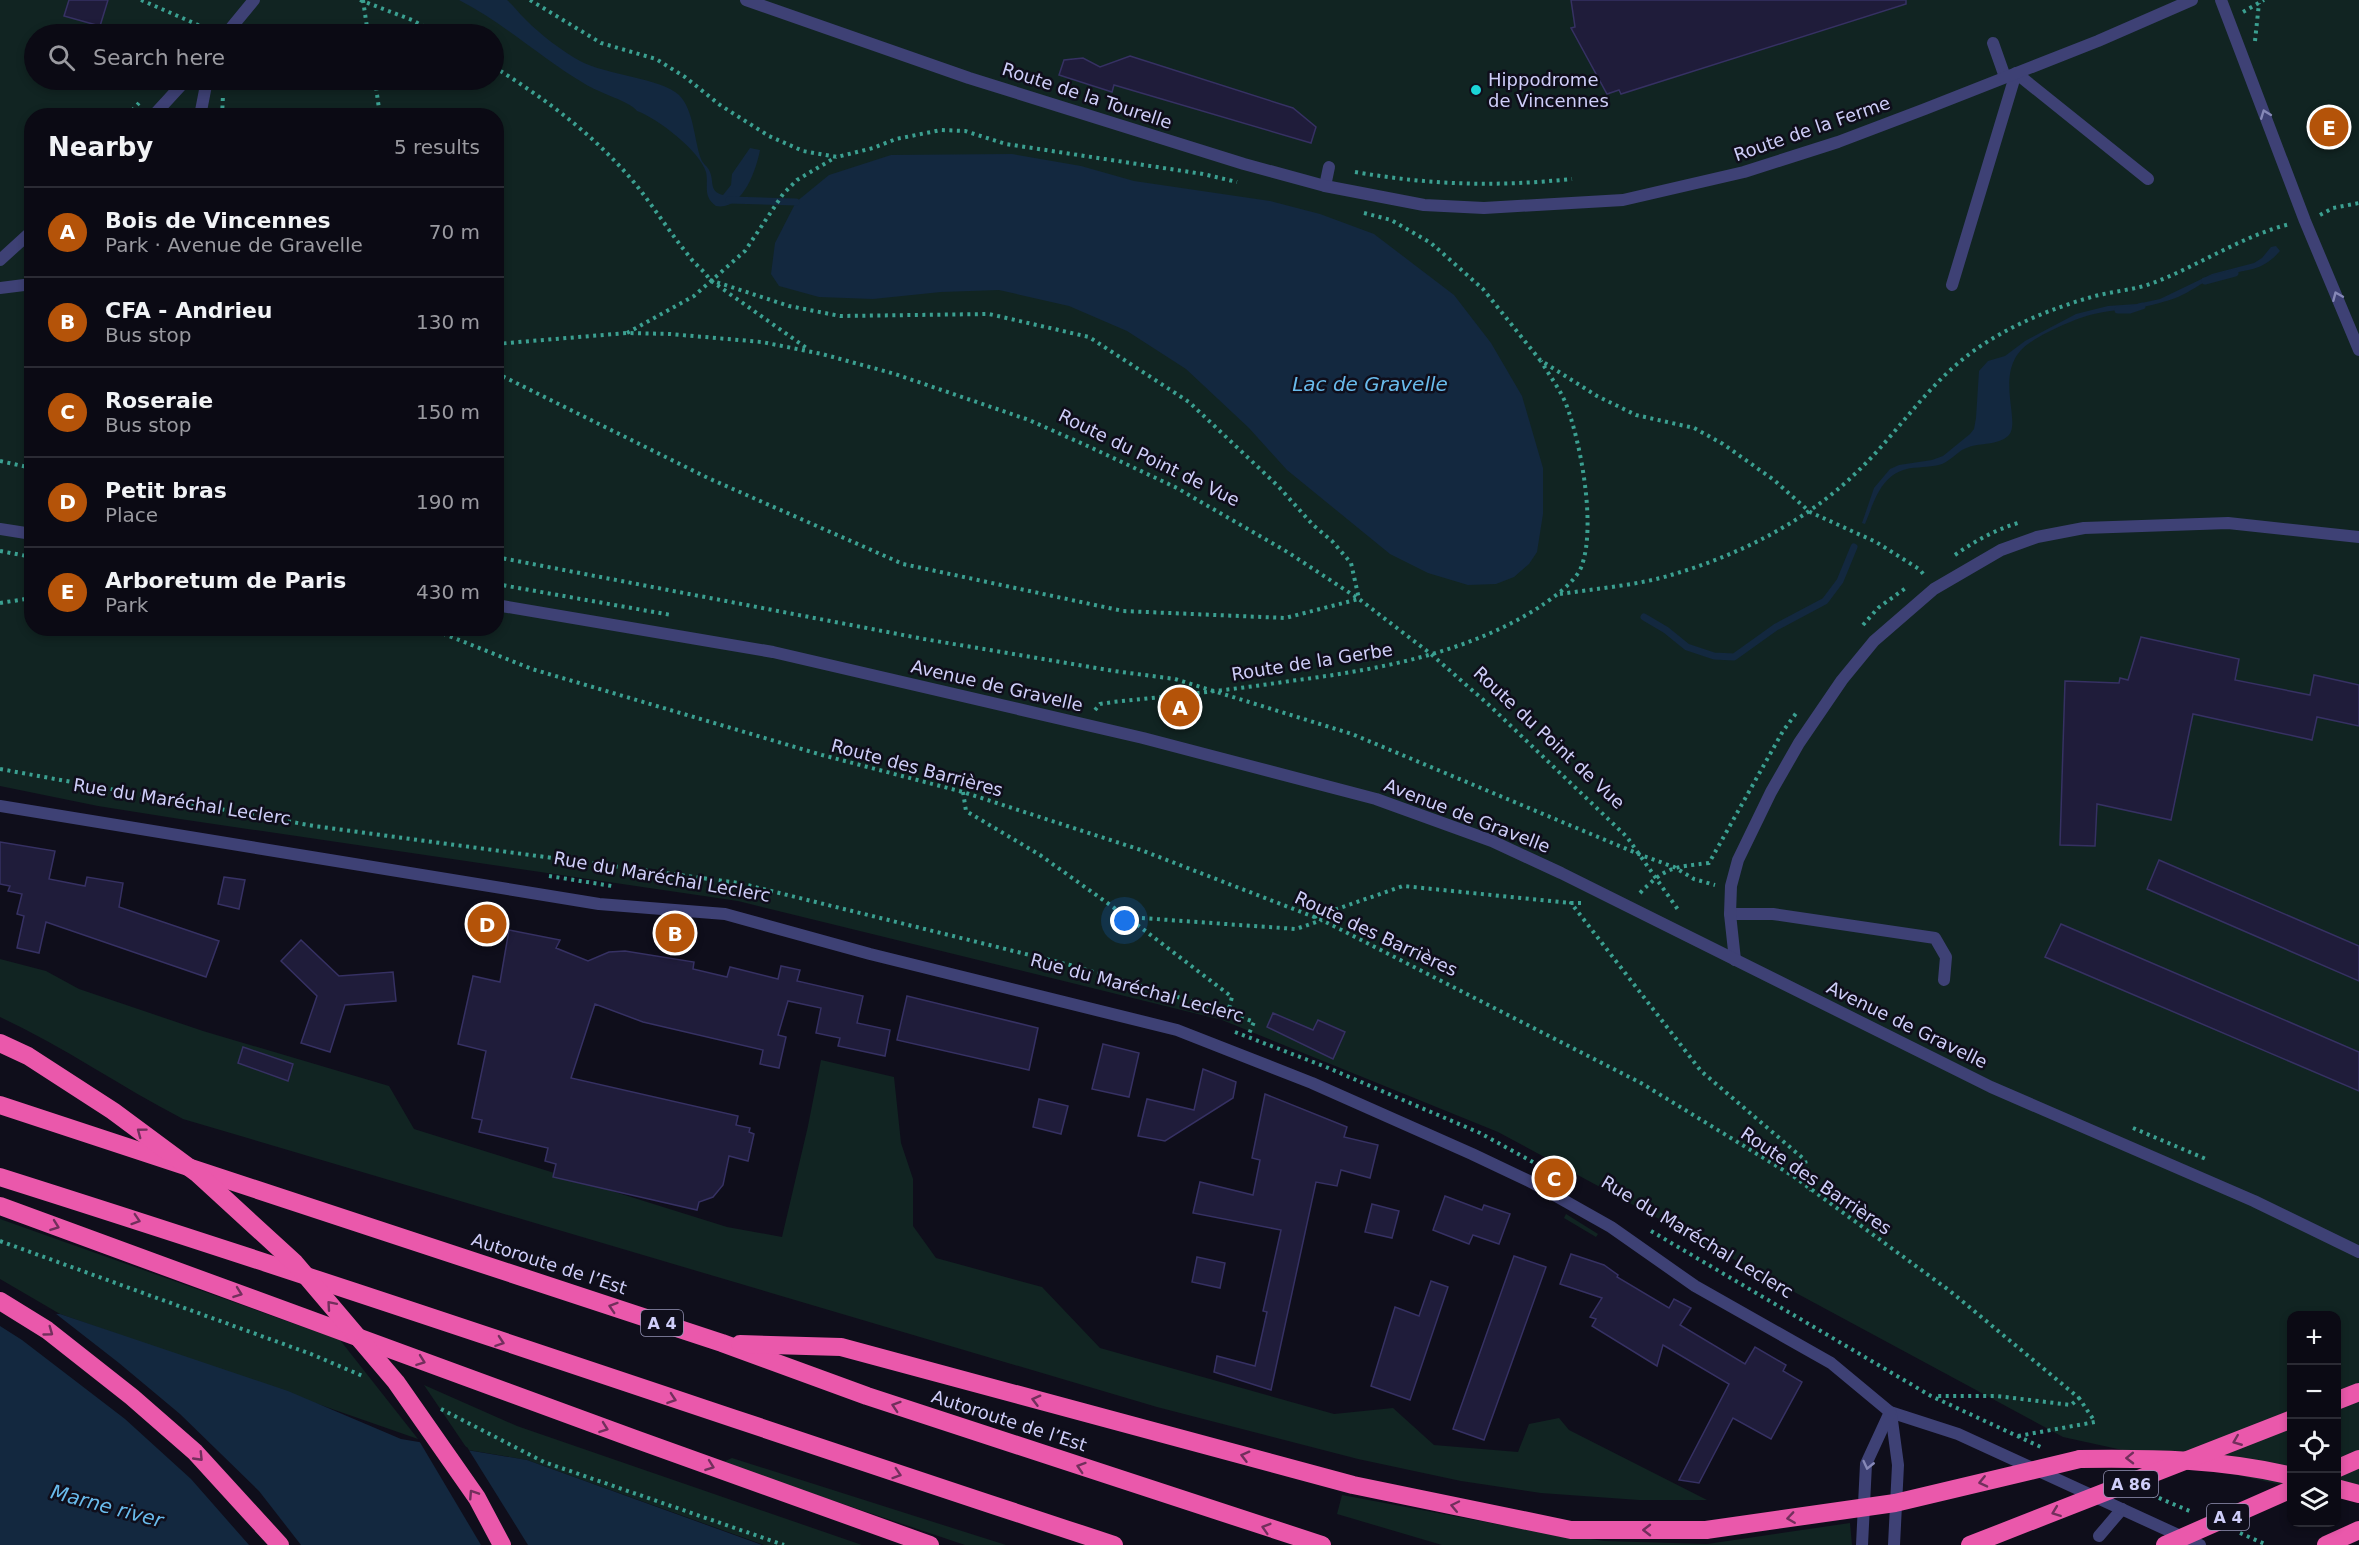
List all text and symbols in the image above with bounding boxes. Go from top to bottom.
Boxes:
search box [24,24,504,90]
icon: search [45,41,78,74]
text: Search here [93,45,225,70]
street label: Route de la Tourelle [1000,58,1175,133]
place label: Hippodrome de Vincennes [1488,69,1609,111]
marker: Hippodrome de Vincennes [1469,83,1483,97]
street label: Route de la Ferme [1731,92,1893,165]
pin: E [2310,104,2348,150]
one-way arrow [2260,109,2272,120]
text: Nearby [48,132,153,162]
text: 5 results [394,135,480,159]
text: Bois de Vincennes [105,208,331,233]
text: A [60,220,75,244]
text: 70 m [429,220,480,244]
text: Park · Avenue de Gravelle [105,233,363,257]
one-way arrow [2332,291,2344,302]
text: CFA - Andrieu [105,298,273,323]
text: B [60,310,75,334]
text: 130 m [416,310,480,334]
text: Bus stop [105,323,191,347]
water label: Lac de Gravelle [1292,372,1448,396]
text: Roseraie [105,388,213,413]
text: C [60,400,75,424]
text: 150 m [416,400,480,424]
street label: Route du Point de Vue [1055,405,1243,511]
text: Bus stop [105,413,191,437]
text: Petit bras [105,478,227,503]
text: D [59,490,76,514]
text: 190 m [416,490,480,514]
text: Place [105,503,158,527]
text: Arboretum de Paris [105,568,346,593]
text: E [61,580,74,604]
text: 430 m [416,580,480,604]
text: Park [105,593,148,617]
street label: Route de la Gerbe [1230,638,1394,685]
street label: Avenue de Gravelle [909,655,1085,716]
street label: Route du Point de Vue [1470,662,1629,813]
pin: A [1160,684,1200,730]
street label: Route des Barrières [829,734,1005,801]
street label: Rue du Maréchal Leclerc [72,774,292,829]
street label: Avenue de Gravelle [1381,774,1553,857]
street label: Rue du Maréchal Leclerc [552,847,772,906]
street label: Route des Barrières [1292,887,1461,980]
pin: D [468,902,506,946]
your location [1110,906,1139,935]
pin: B [656,910,694,956]
street label: Rue du Maréchal Leclerc [1028,949,1246,1026]
street label: Avenue de Gravelle [1824,977,1991,1073]
street label: Route des Barrières [1737,1122,1896,1239]
one-way arrow [136,1128,147,1139]
pin: C [1534,1156,1574,1200]
street label: Rue du Maréchal Leclerc [1598,1171,1797,1302]
one-way arrow [130,1213,141,1225]
one-way arrow [49,1219,60,1232]
street label: Autoroute de l’Est [469,1229,629,1299]
one-way arrow [232,1286,243,1299]
one-way arrow [327,1301,338,1312]
one-way arrow [608,1302,619,1314]
road number: A 4 [641,1310,683,1336]
map controls [2287,1311,2341,1527]
button: + [2287,1311,2341,1365]
one-way arrow [43,1325,54,1336]
one-way arrow [494,1334,505,1347]
one-way arrow [415,1353,426,1366]
button: − [2287,1365,2341,1419]
street label: Autoroute de l’Est [929,1386,1089,1456]
one-way arrow [666,1392,677,1405]
one-way arrow [1031,1395,1042,1407]
one-way arrow [891,1400,902,1413]
button: locate [2287,1419,2341,1473]
one-way arrow [598,1420,609,1433]
one-way arrow [2232,1434,2243,1446]
one-way arrow [192,1450,203,1460]
one-way arrow [1240,1451,1250,1463]
one-way arrow [2125,1452,2134,1464]
one-way arrow [704,1458,714,1471]
one-way arrow [1862,1460,1875,1470]
one-way arrow [1076,1462,1087,1474]
one-way arrow [891,1466,902,1479]
road number: A 86 [2104,1471,2158,1497]
button: layers [2287,1473,2341,1527]
one-way arrow [1978,1475,1988,1488]
water label: Marne river [48,1479,167,1533]
one-way arrow [469,1490,481,1500]
one-way arrow [1450,1500,1460,1513]
road number: A 4 [2207,1504,2249,1530]
one-way arrow [2051,1505,2062,1518]
one-way arrow [1786,1512,1796,1524]
one-way arrow [1261,1523,1272,1535]
one-way arrow [1643,1524,1652,1536]

